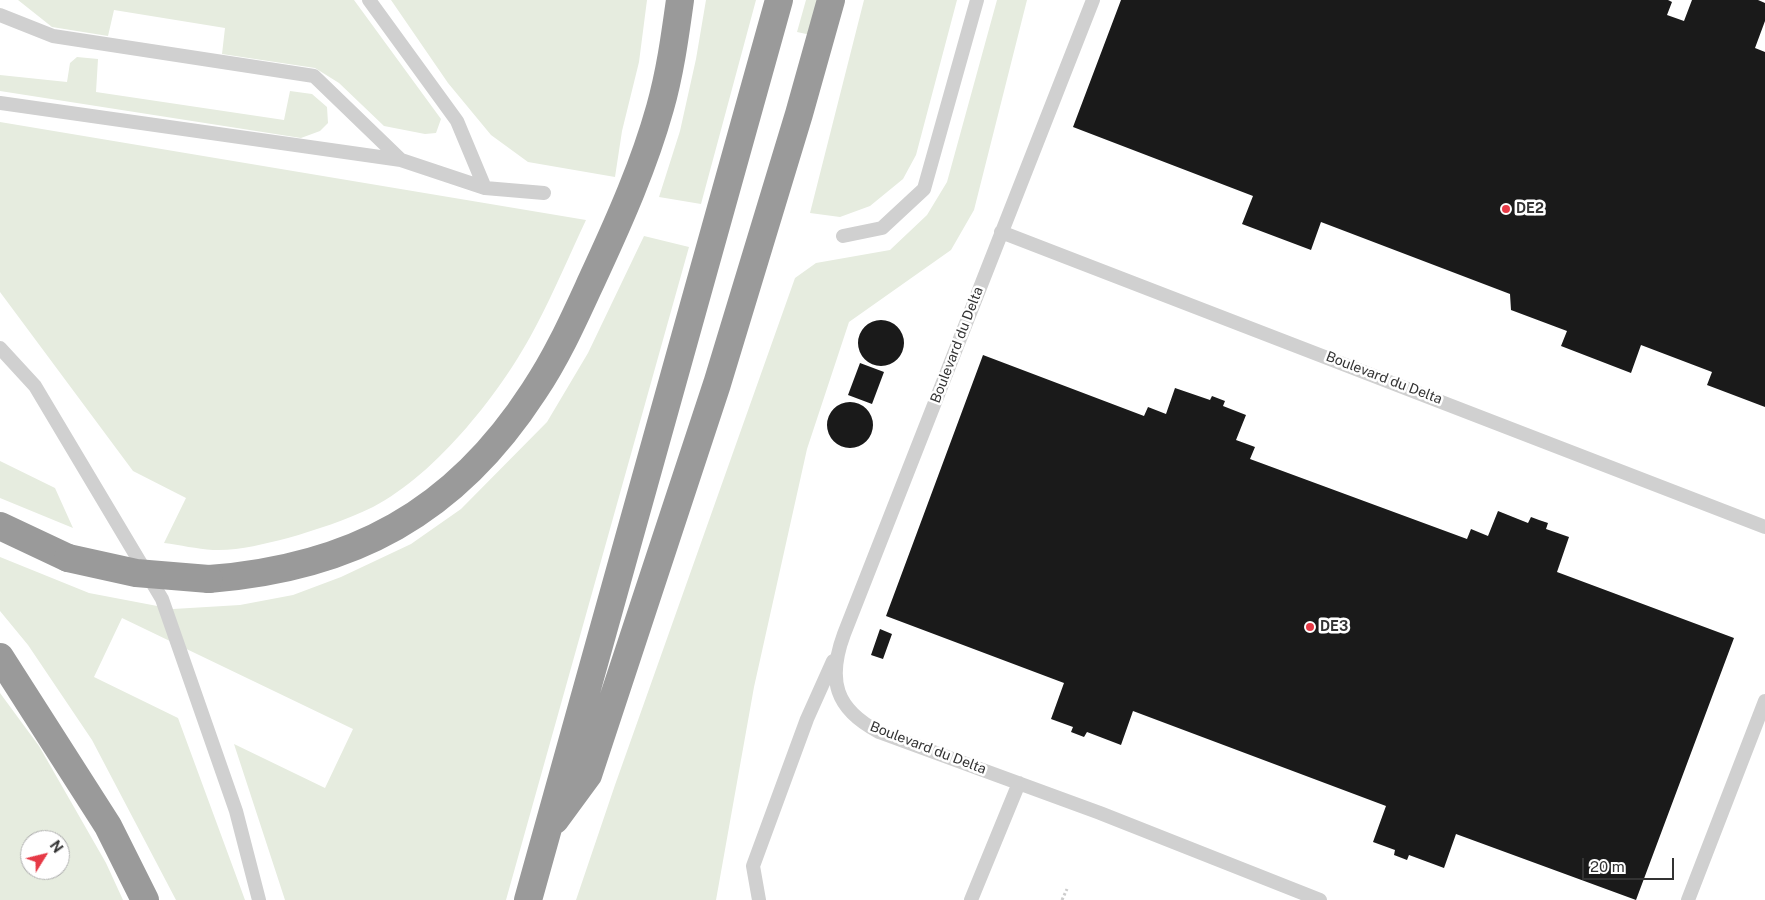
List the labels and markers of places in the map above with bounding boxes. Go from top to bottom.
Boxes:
place label: DE2 [1516,201,1544,217]
marker: DE2 [1500,203,1512,215]
place label: DE3 [1320,619,1348,635]
marker: DE3 [1304,621,1316,633]

